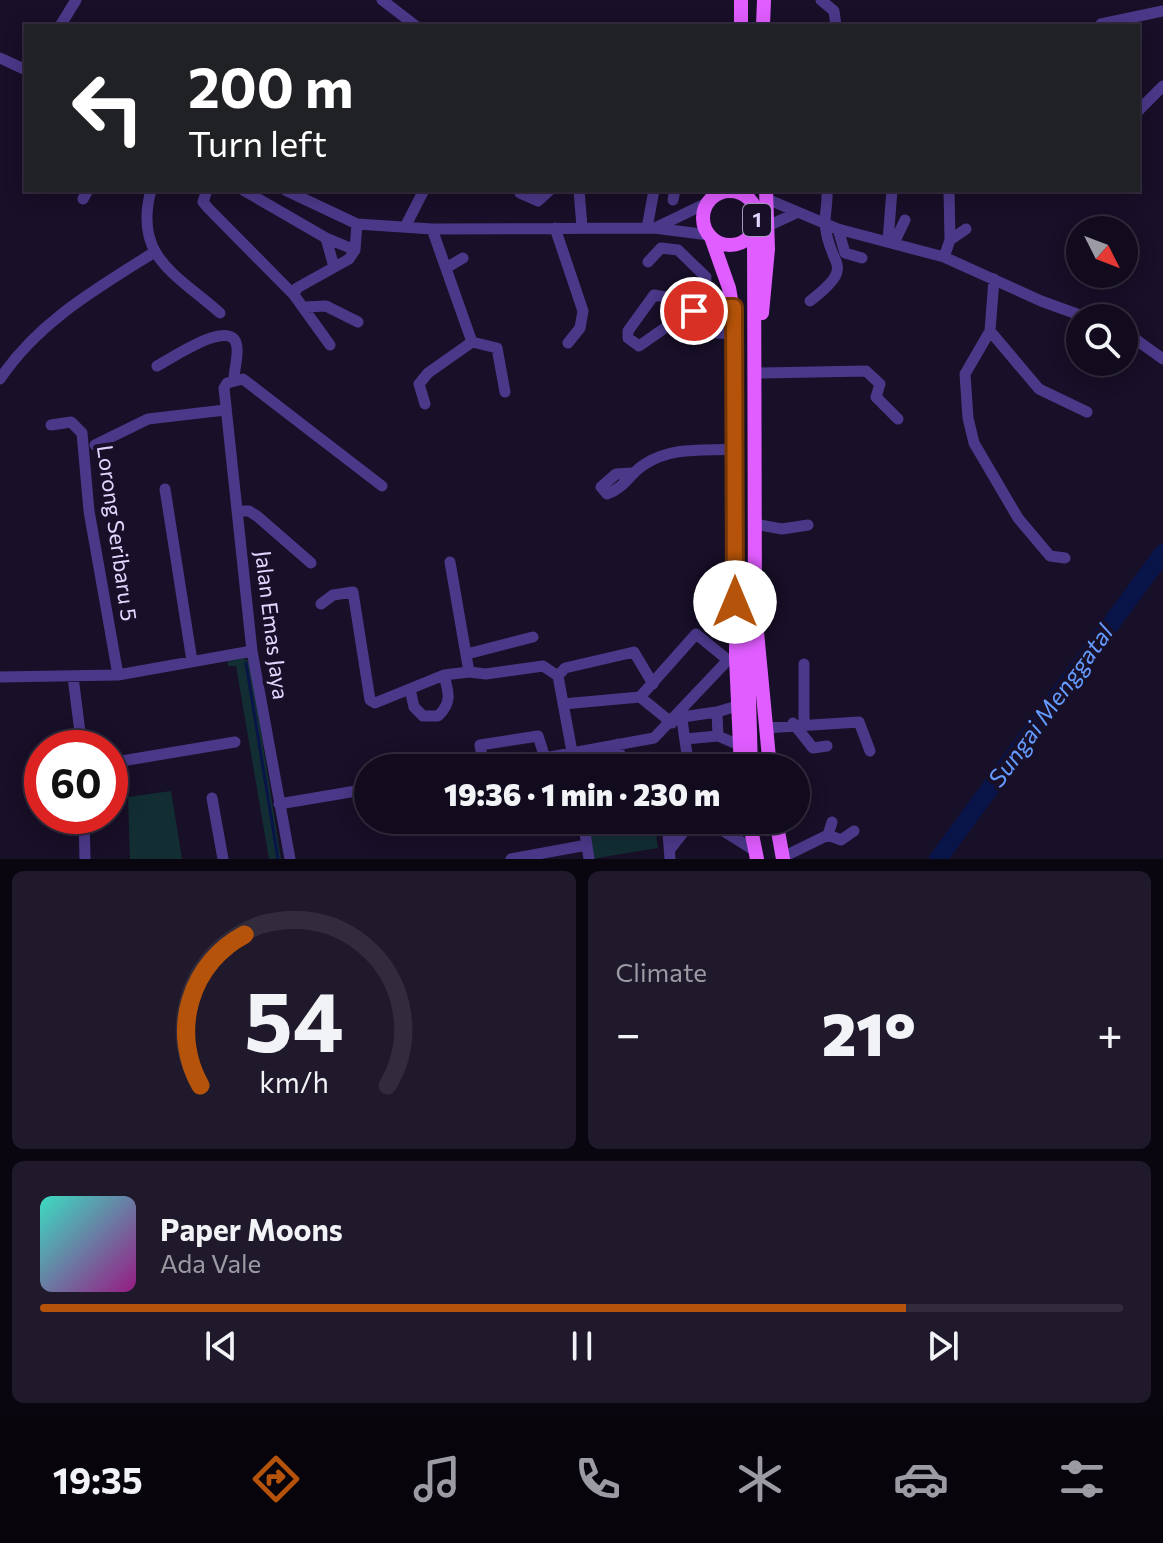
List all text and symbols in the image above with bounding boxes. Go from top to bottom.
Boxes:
text: 200 m [188,51,354,120]
icon: left [56,56,160,160]
text: Turn left [188,120,327,164]
road number: 1 [743,204,771,236]
north arrow [1066,216,1138,288]
map controls [1066,216,1138,376]
pin [660,277,728,345]
icon: arrive [672,289,716,333]
button: search [1066,304,1138,376]
street label: Lorong Seribaru 5 [92,443,143,623]
street label: Jalan Emas Jaya [250,549,295,701]
position arrow [693,560,777,644]
water label: Sungai Menggatal [981,618,1119,792]
speed limit sign: 60 [24,730,128,834]
text: 19:36 · 1 min · 230 m [444,775,720,812]
text: Climate [616,956,707,987]
text: 54 [244,967,344,1069]
text: 21° [822,995,916,1068]
text: − [616,1005,641,1059]
text: + [1097,1005,1123,1059]
text: km/h [259,1064,329,1099]
text: Paper Moons [160,1210,343,1247]
text: Ada Vale [160,1247,261,1278]
icon: previous [199,1324,243,1368]
icon: pause [560,1324,604,1368]
icon: next [921,1324,965,1368]
icon: directions [248,1451,304,1507]
icon: music [409,1451,465,1507]
icon: phone [570,1451,626,1507]
icon: climate [732,1451,788,1507]
icon: car [893,1451,949,1507]
icon: filters [1054,1451,1110,1507]
text: 19:35 [53,1457,143,1501]

